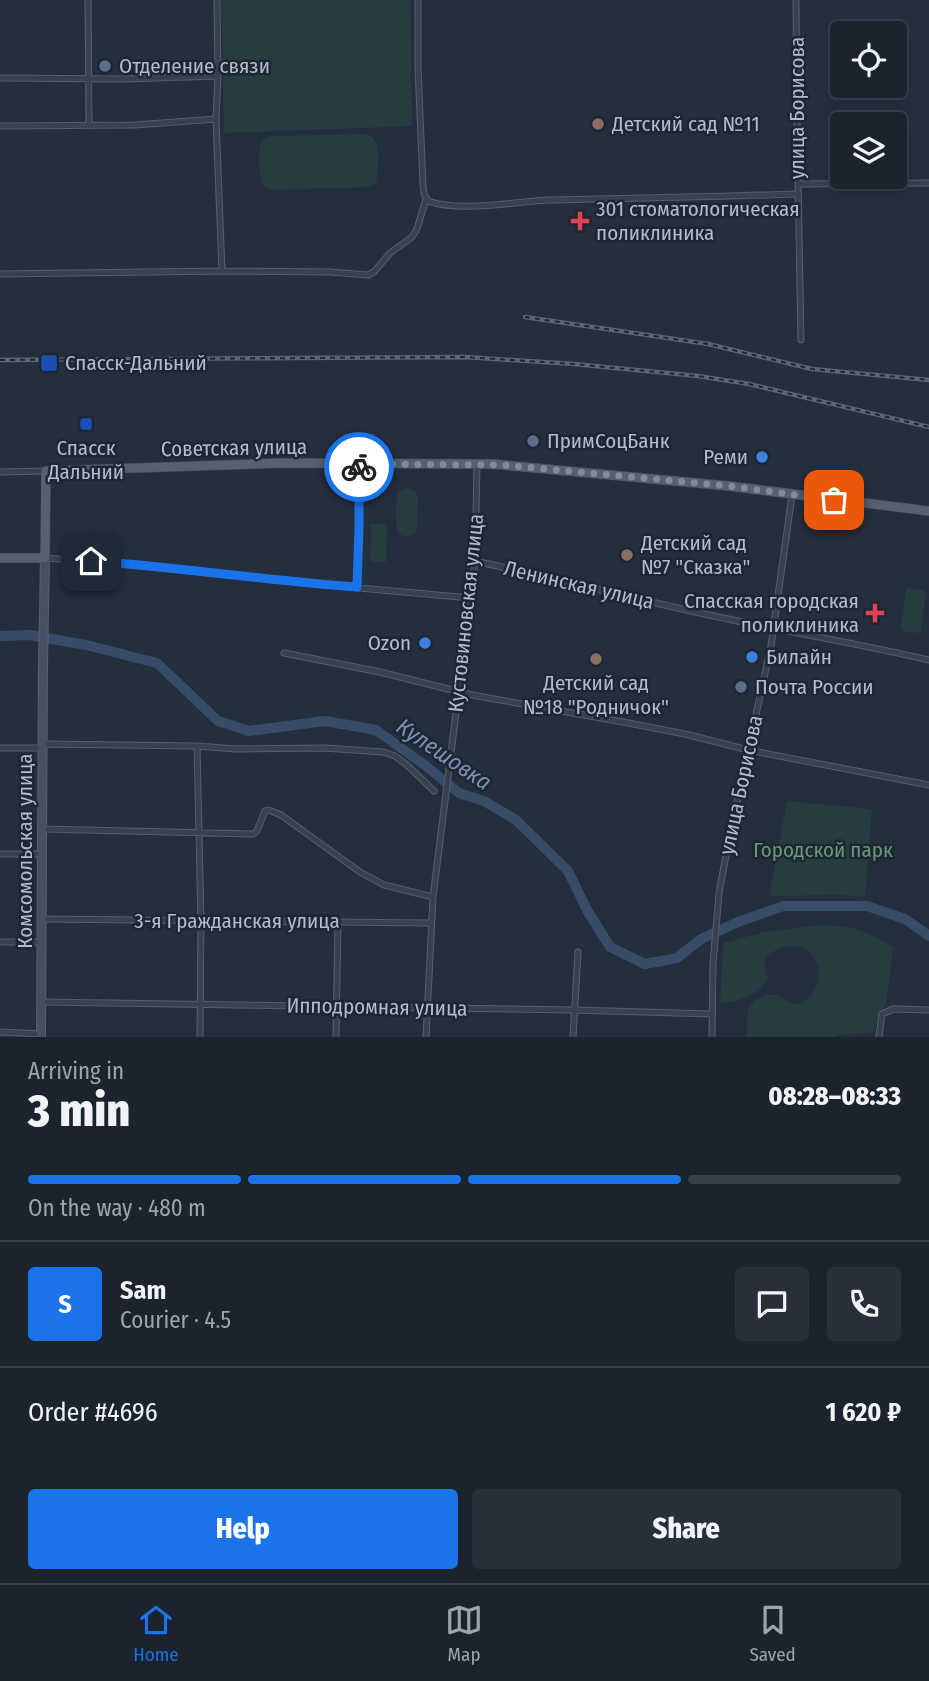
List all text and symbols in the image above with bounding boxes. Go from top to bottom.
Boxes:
map controls [830,21,907,189]
button: locate [830,21,907,98]
street label: улица Борисова [784,37,810,179]
place label: Отделение связи [119,53,270,79]
marker: Отделение связи [97,58,113,74]
place label: Детский сад №11 [611,111,760,137]
button: layers [830,112,907,189]
marker: Детский сад №11 [590,116,606,132]
place label: 301 стоматологическая поликлиника [596,196,800,246]
marker: 301 стоматологическая поликлиника [570,211,590,231]
place label: Спасск-Дальний [65,350,207,376]
marker: Спасск-Дальний [39,353,59,373]
marker: Спасск Дальний [78,416,94,432]
place label: ПримСоцБанк [547,428,670,454]
courier [324,432,394,502]
marker: ПримСоцБанк [525,433,541,449]
street label: Советская улица [161,434,307,462]
place label: Спасск Дальний [47,435,124,485]
place label: Реми [703,444,748,470]
icon: bike [340,448,378,486]
marker: Реми [754,449,770,465]
pin [804,470,864,530]
icon: bag [815,481,853,519]
street label: Кустовиновская улица [443,512,489,714]
place label: Детский сад №7 "Сказка" [640,530,750,580]
pin [61,531,121,591]
icon: home [72,542,110,580]
marker: Детский сад №7 "Сказка" [619,547,635,563]
street label: Ленинская улица [501,555,657,615]
place label: Спасская городская поликлиника [684,588,859,638]
marker: Спасская городская поликлиника [865,603,885,623]
place label: Ozon [368,630,411,656]
marker: Ozon [417,635,433,651]
place label: Билайн [766,644,832,670]
marker: Билайн [744,649,760,665]
marker: Детский сад №18 "Родничок" [588,651,604,667]
place label: Детский сад №18 "Родничок" [523,670,669,720]
place label: Почта России [755,674,874,700]
marker: Почта России [733,679,749,695]
water label: Кулешовка [391,712,497,796]
street label: улица Борисова [713,713,769,857]
street label: Комсомольская улица [12,753,38,949]
park label: Городской парк [753,837,893,863]
street label: 3-я Гражданская улица [134,908,340,934]
street label: Ипподромная улица [286,992,468,1022]
text: Arriving in [28,1057,124,1085]
text: 08:28–08:33 [768,1081,901,1112]
text: 3 min [28,1083,130,1138]
text: On the way · 480 m [28,1194,206,1222]
button: chat [735,1267,809,1341]
button: phone [827,1267,901,1341]
text: Sam [120,1275,166,1306]
text: S [58,1289,72,1320]
text: Courier · 4.5 [120,1306,231,1334]
text: Order #4696 [28,1397,158,1428]
text: 1 620 ₽ [826,1397,901,1428]
button: Help [28,1489,458,1569]
button: Share [472,1489,901,1569]
tab: Home [133,1601,179,1666]
tab: Map [445,1601,483,1666]
tab: Saved [749,1601,796,1666]

